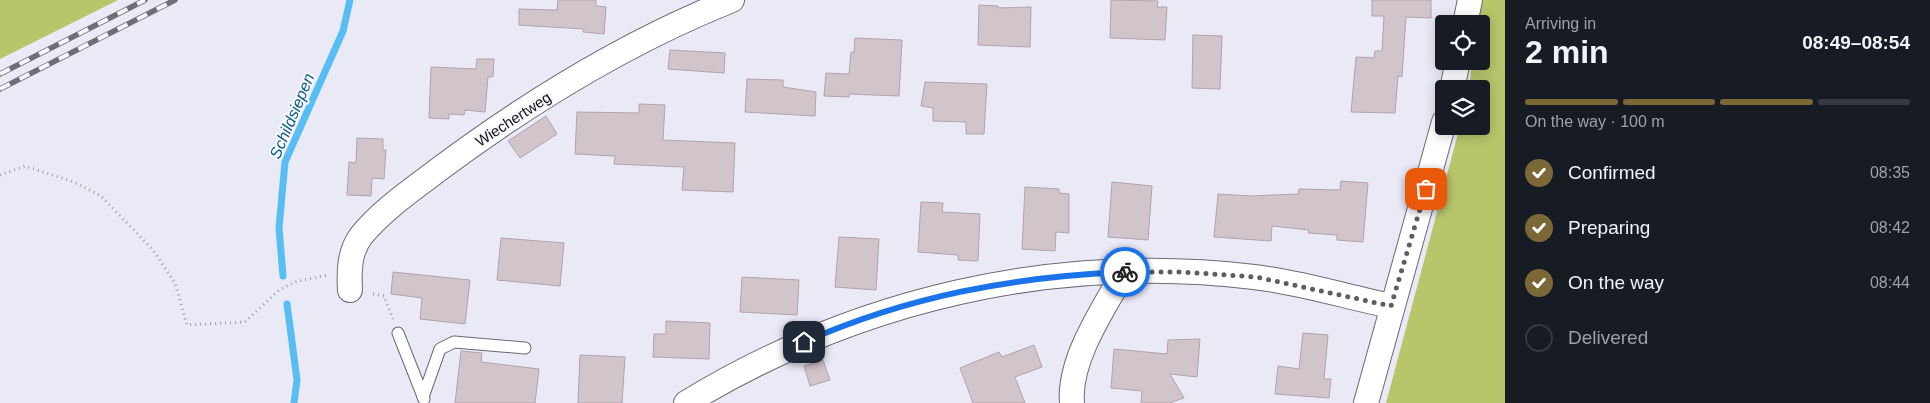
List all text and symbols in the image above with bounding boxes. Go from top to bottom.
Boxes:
map controls [1435,15,1490,135]
button: locate [1435,15,1490,70]
text: Arriving in [1525,15,1596,32]
text: 08:49–08:54 [1802,32,1910,53]
text: 2 min [1525,34,1609,70]
water label: Schildsiepen [266,71,318,161]
button: layers [1435,80,1490,135]
street label: Wiechertweg [472,88,554,150]
text: On the way · 100 m [1525,113,1665,130]
icon: check [1525,159,1553,187]
text: Confirmed [1568,162,1656,183]
text: 08:35 [1870,164,1910,181]
pin [1405,168,1447,210]
icon: bag [1412,175,1440,203]
icon: check [1525,214,1553,242]
text: Preparing [1568,217,1650,238]
text: 08:42 [1870,219,1910,236]
courier [1100,247,1150,297]
icon: bike [1111,258,1139,286]
icon: check [1525,269,1553,297]
text: On the way [1568,272,1664,293]
text: 08:44 [1870,274,1910,291]
pin [783,321,825,363]
text: Delivered [1568,327,1648,348]
icon: home [790,328,818,356]

